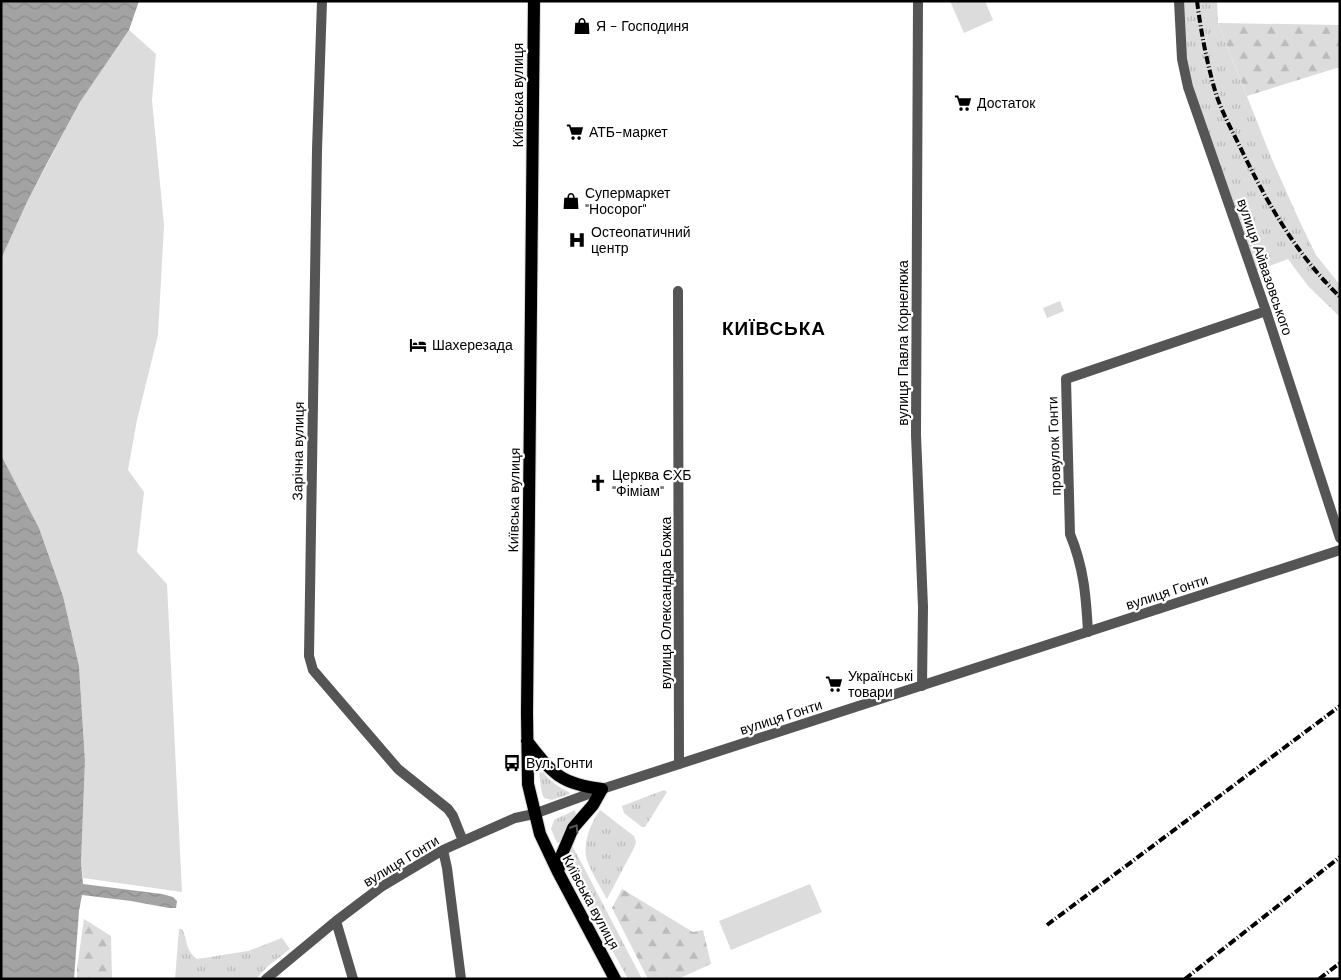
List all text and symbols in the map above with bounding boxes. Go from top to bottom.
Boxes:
shop icon: Я - Господиня [572,16,592,36]
place label: Я - Господиня [596,17,689,35]
street label: Київська вулиця [509,43,527,147]
supermarket icon: Достаток [953,93,973,113]
place label: Достаток [977,94,1036,112]
supermarket icon: АТБ-маркет [565,122,585,142]
place label: АТБ-маркет [589,123,668,141]
place label: Супермаркет "Носорог" [585,184,671,218]
shop icon: Супермаркет "Носорог" [561,191,581,211]
street label: вулиця Айвазовського [1233,196,1297,338]
place label: Остеопатичний центр [591,223,691,257]
hospital icon: Остеопатичний центр [567,230,587,250]
street label: вулиця Павла Корнелюка [894,260,912,426]
district label: КИЇВСЬКА [722,316,826,341]
hotel icon: Шахерезада [408,335,428,355]
place label: Шахерезада [432,336,513,354]
street label: провулок Гонти [1043,396,1065,496]
street label: Зарічна вулиця [288,401,308,501]
street label: Київська вулиця [504,447,524,553]
place label: Церква ЄХБ "Фіміам" [612,466,691,500]
church icon: Церква ЄХБ "Фіміам" [588,473,608,493]
street label: вулиця Олександра Божка [657,517,675,689]
street label: вулиця Гонти [1124,570,1210,614]
place label: Українські товари [848,667,913,701]
supermarket icon: Українські товари [824,674,844,694]
street label: вулиця Гонти [738,695,824,739]
bus stop icon: Вул. Гонти [502,753,522,773]
place label: Вул. Гонти [526,754,593,772]
one-way arrow [568,824,578,833]
street label: вулиця Гонти [360,831,442,891]
street label: Київська вулиця [558,852,624,952]

